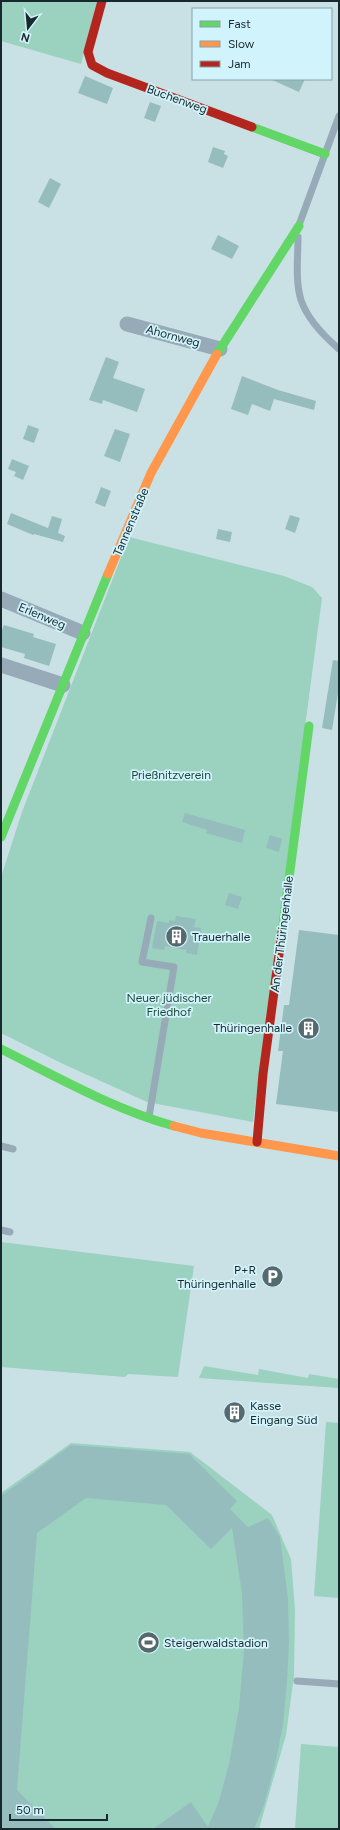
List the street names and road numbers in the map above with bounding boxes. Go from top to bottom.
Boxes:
street label: Buchenweg [145,82,209,116]
street label: Ahornweg [144,322,202,350]
street label: Tannenstraße [110,486,152,558]
street label: Erlenweg [16,600,68,632]
street label: An der Thüringenhalle [268,875,296,993]

